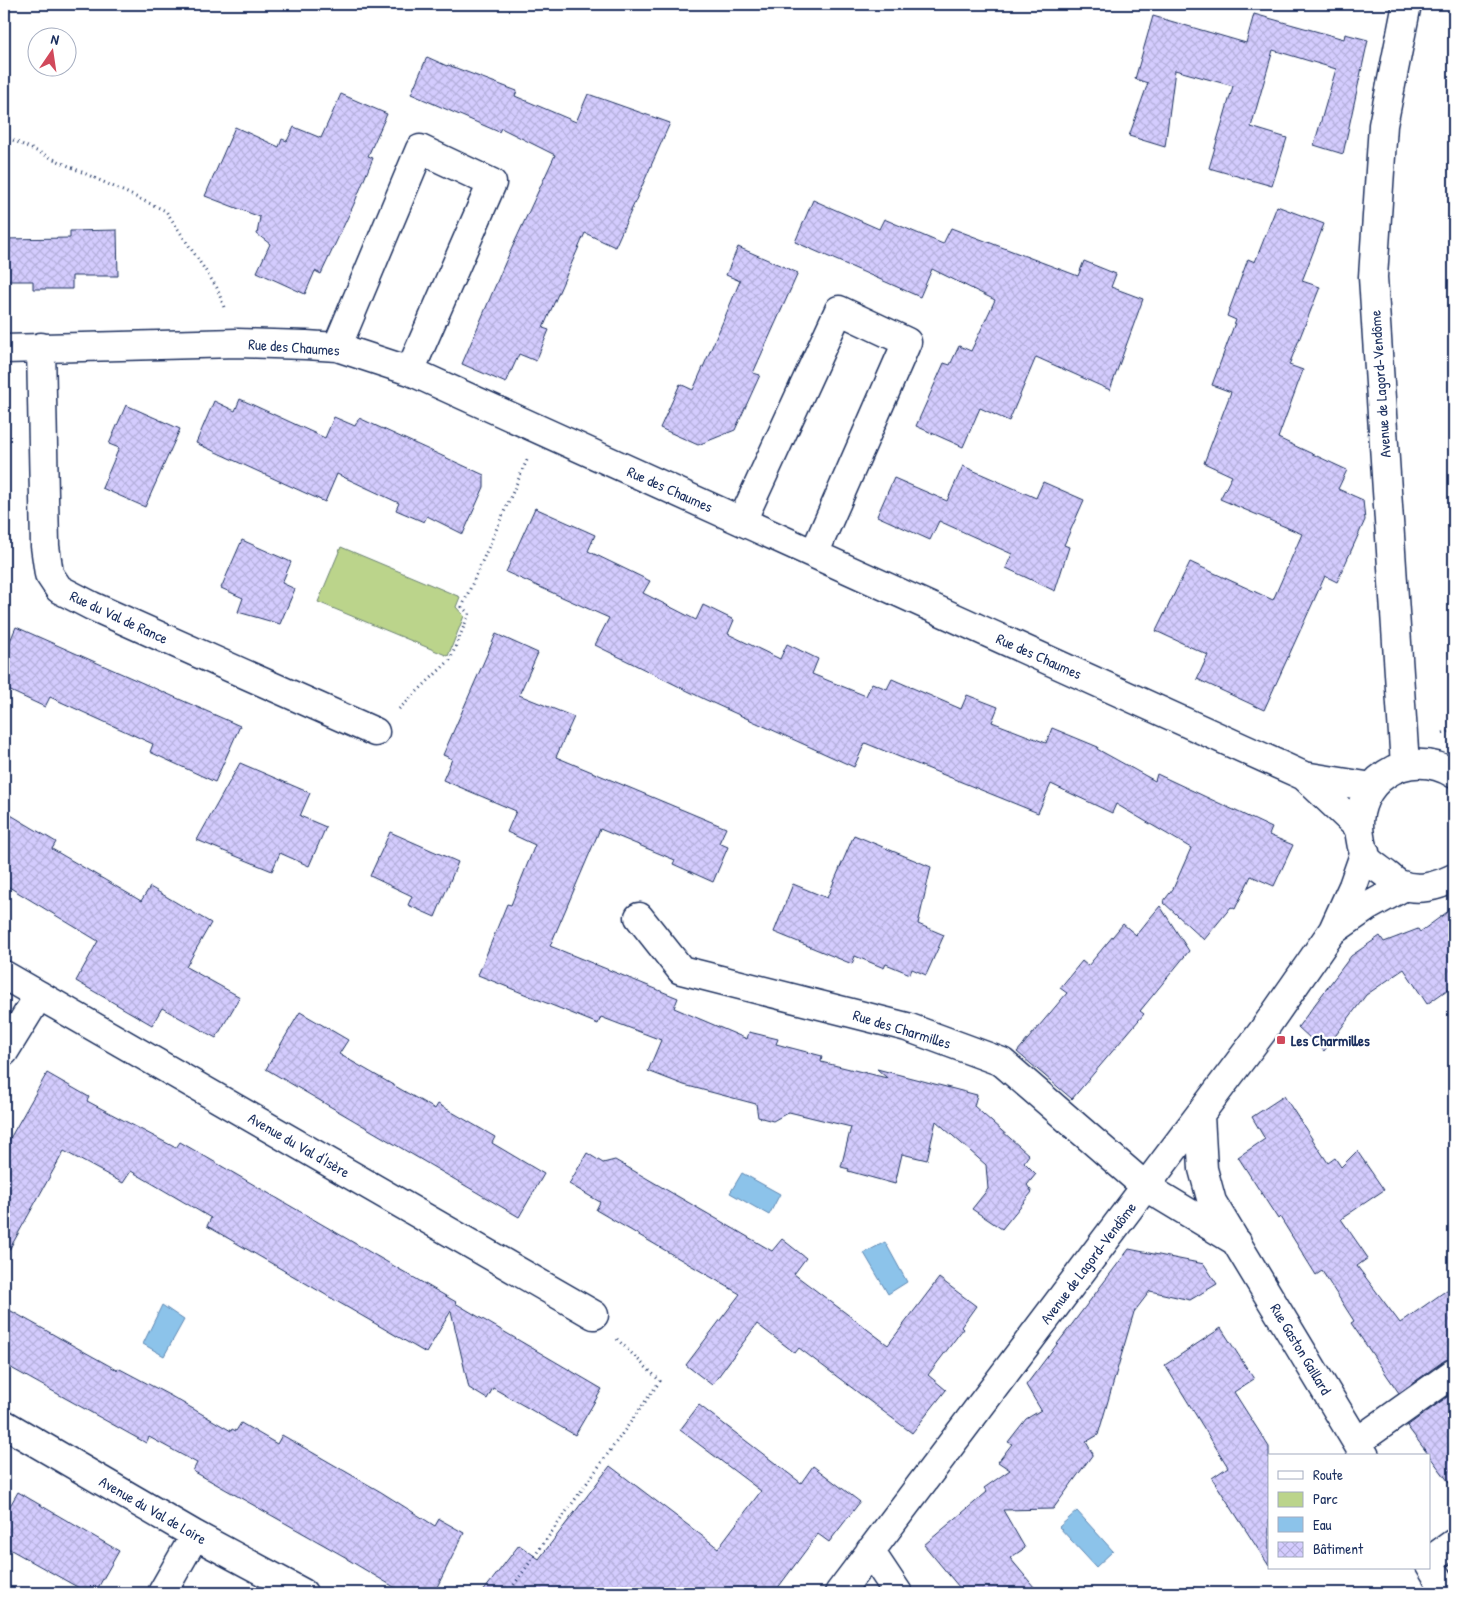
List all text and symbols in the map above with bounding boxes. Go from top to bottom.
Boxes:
north arrow [28,28,78,78]
text: N [49,29,61,49]
street label: Avenue de Lagord-Vendôme [1364,309,1396,458]
street label: Rue des Chaumes [248,333,341,361]
street label: Rue des Chaumes [624,461,716,517]
street label: Rue du Val de Rance [67,585,171,649]
street label: Rue des Chaumes [993,628,1085,684]
street label: Rue des Charmilles [851,1004,954,1054]
place label: Les Charmilles [1291,1030,1370,1051]
marker: Les Charmilles [1275,1034,1287,1046]
street label: Avenue du Val d'Isère [244,1107,354,1183]
street label: Avenue de Lagord-Vendôme [1035,1198,1141,1328]
street label: Rue Gaston Gaillard [1265,1299,1337,1399]
legend [1268,1454,1430,1570]
text: Route [1313,1464,1343,1485]
street label: Avenue du Val de Loire [96,1471,210,1549]
text: Parc [1313,1488,1338,1509]
text: Eau [1313,1514,1332,1535]
text: Bâtiment [1313,1538,1364,1559]

